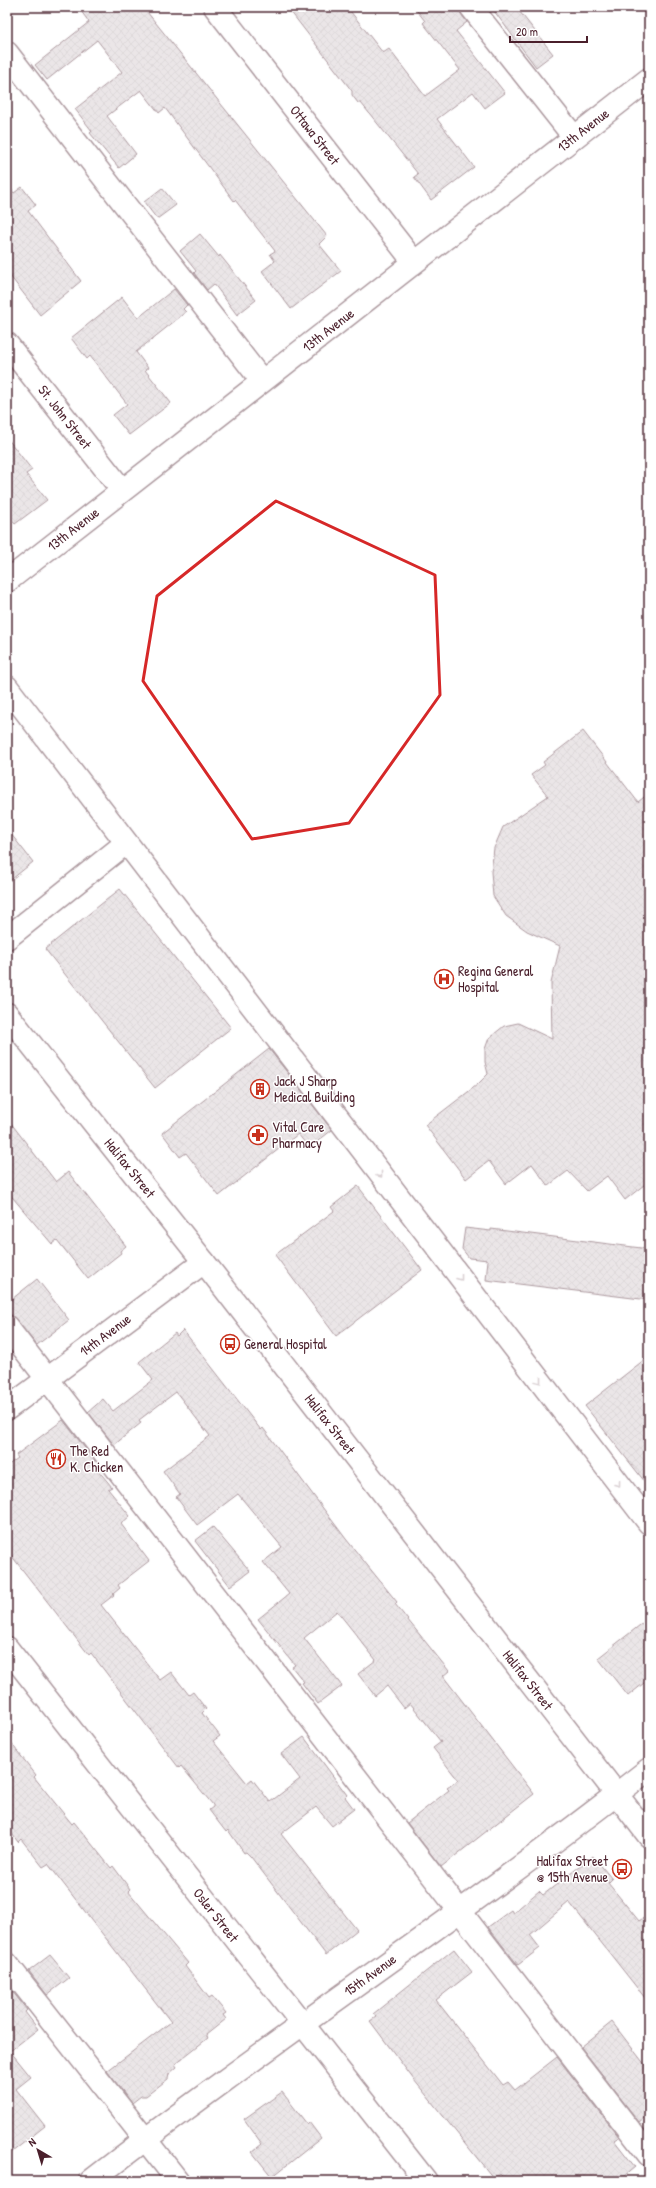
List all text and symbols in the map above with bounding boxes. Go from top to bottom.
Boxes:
scale bar [510,18,587,44]
text: 20 m [516,23,538,40]
street label: Ottawa Street [286,101,345,169]
street label: 13th Avenue [553,103,613,156]
street label: 13th Avenue [298,303,358,356]
street label: St. John Street [34,381,96,453]
street label: 13th Avenue [43,502,103,555]
place label: Regina General Hospital [458,961,533,997]
hospital icon: Regina General Hospital [433,968,455,990]
place label: Jack J Sharp Medical Building [274,1071,355,1107]
building icon: Jack J Sharp Medical Building [249,1078,271,1100]
place label: Vital Care Pharmacy [272,1117,325,1153]
pharmacy icon: Vital Care Pharmacy [247,1124,269,1146]
street label: Halifax Street [101,1134,160,1202]
one-way arrow [375,1170,382,1177]
one-way arrow [455,1273,462,1280]
street label: 14th Avenue [75,1309,135,1360]
bus stop icon: General Hospital [219,1333,241,1355]
place label: General Hospital [244,1334,327,1354]
one-way arrow [534,1376,541,1383]
street label: Halifax Street [301,1390,360,1458]
place label: The Red K. Chicken [70,1441,123,1476]
restaurant icon: The Red K. Chicken [45,1448,67,1470]
one-way arrow [614,1479,621,1486]
street label: Halifax Street [499,1646,558,1714]
place label: Halifax Street @ 15th Avenue [537,1851,608,1886]
bus stop icon: Halifax Street @ 15th Avenue [611,1858,633,1880]
street label: Osler Street [189,1884,244,1946]
street label: 15th Avenue [340,1949,400,2000]
north arrow [18,2130,58,2170]
text: N [25,2135,39,2149]

